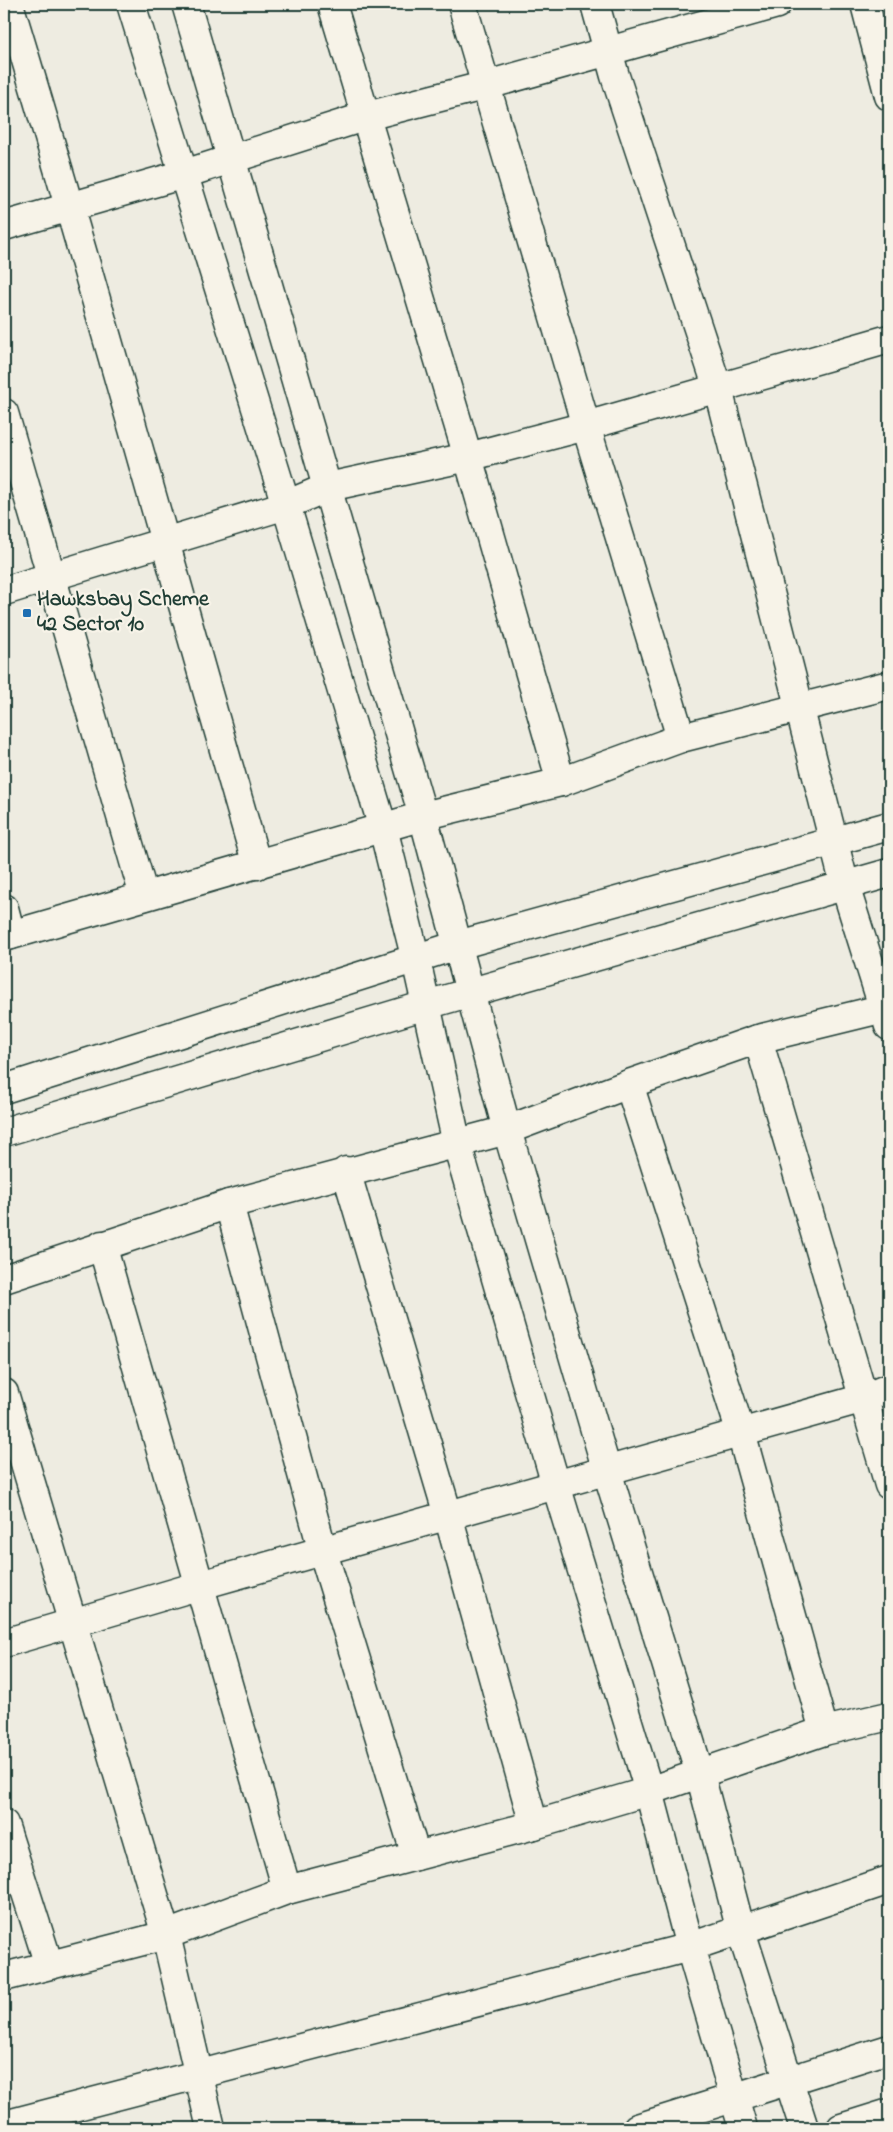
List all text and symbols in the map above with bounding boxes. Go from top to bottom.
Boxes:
place label: Hawksbay Scheme 42 Sector 10 [37,584,210,641]
marker: Hawksbay Scheme 42 Sector 10 [21,607,33,619]

